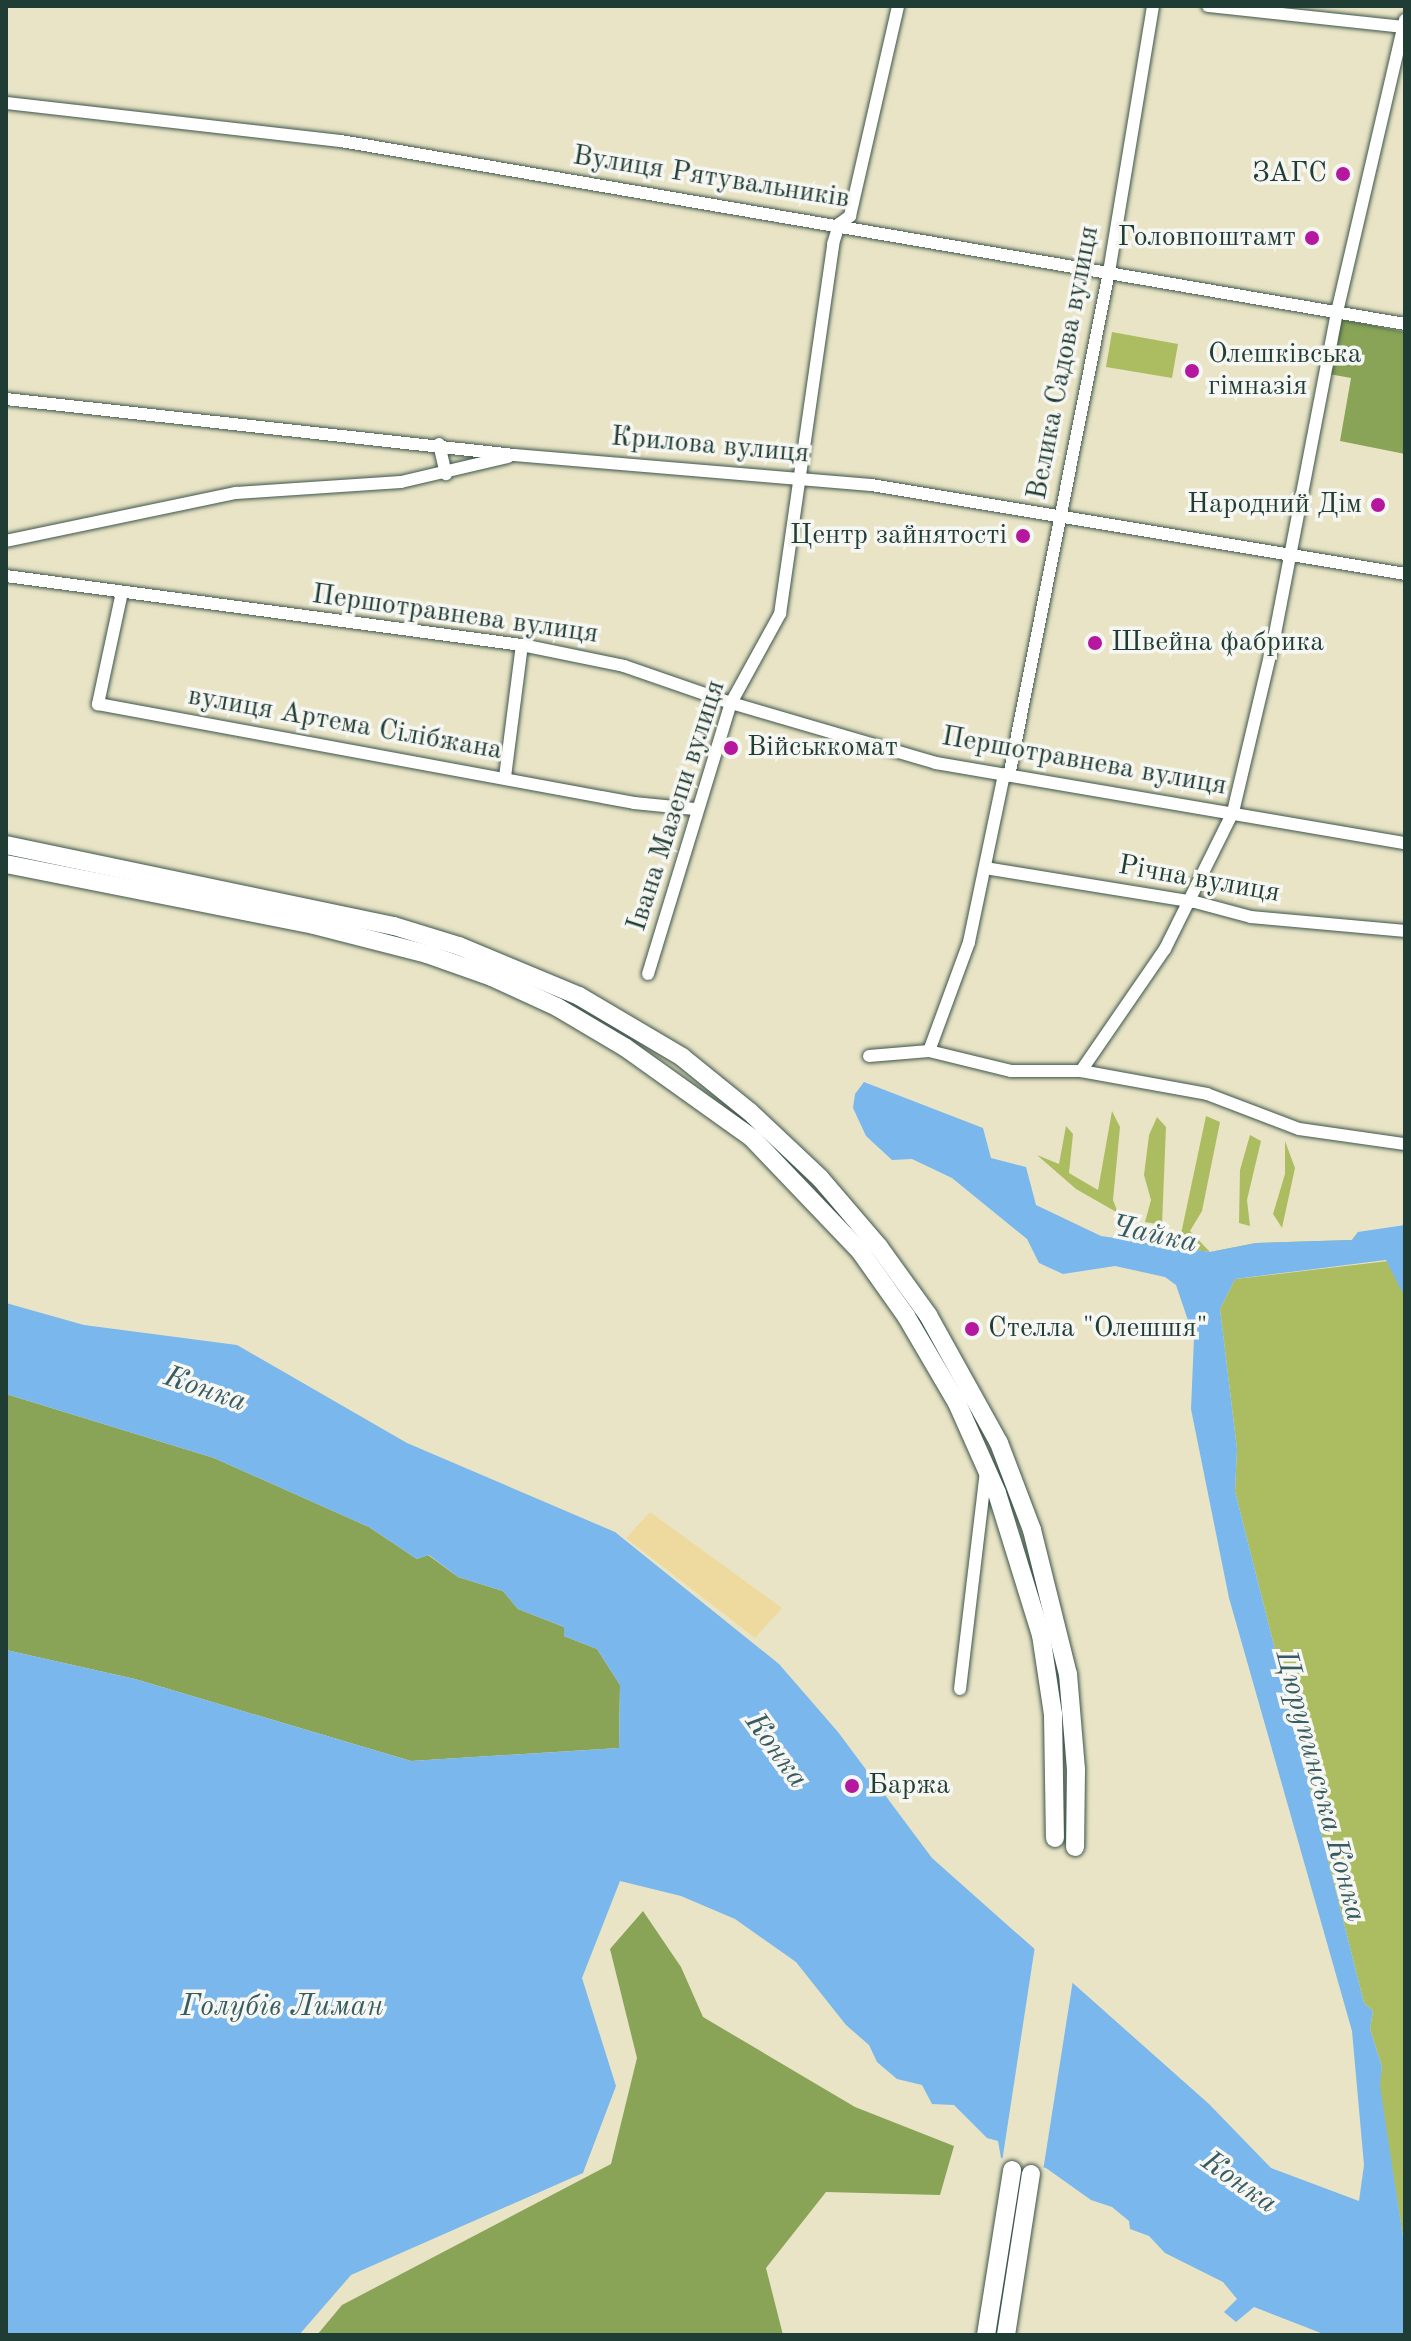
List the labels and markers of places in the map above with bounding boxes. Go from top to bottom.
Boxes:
place label: ЗАГС [1252,157,1327,191]
marker: ЗАГС [1334,165,1352,183]
place label: Головпоштамт [1118,221,1296,255]
marker: Головпоштамт [1303,229,1321,247]
place label: Олешківська гімназія [1208,338,1362,404]
marker: Олешківська гімназія [1183,362,1201,380]
place label: Народний Дім [1187,488,1362,522]
marker: Народний Дім [1369,496,1387,514]
place label: Центр зайнятості [790,519,1007,553]
marker: Центр зайнятості [1014,527,1032,545]
place label: Швейна фабрика [1111,626,1324,660]
marker: Швейна фабрика [1086,634,1104,652]
place label: Військкомат [747,731,898,765]
marker: Військкомат [722,739,740,757]
place label: Стелла "Олешшя" [988,1312,1208,1346]
marker: Стелла "Олешшя" [963,1320,981,1338]
place label: Баржа [868,1769,950,1803]
marker: Баржа [843,1777,861,1795]

